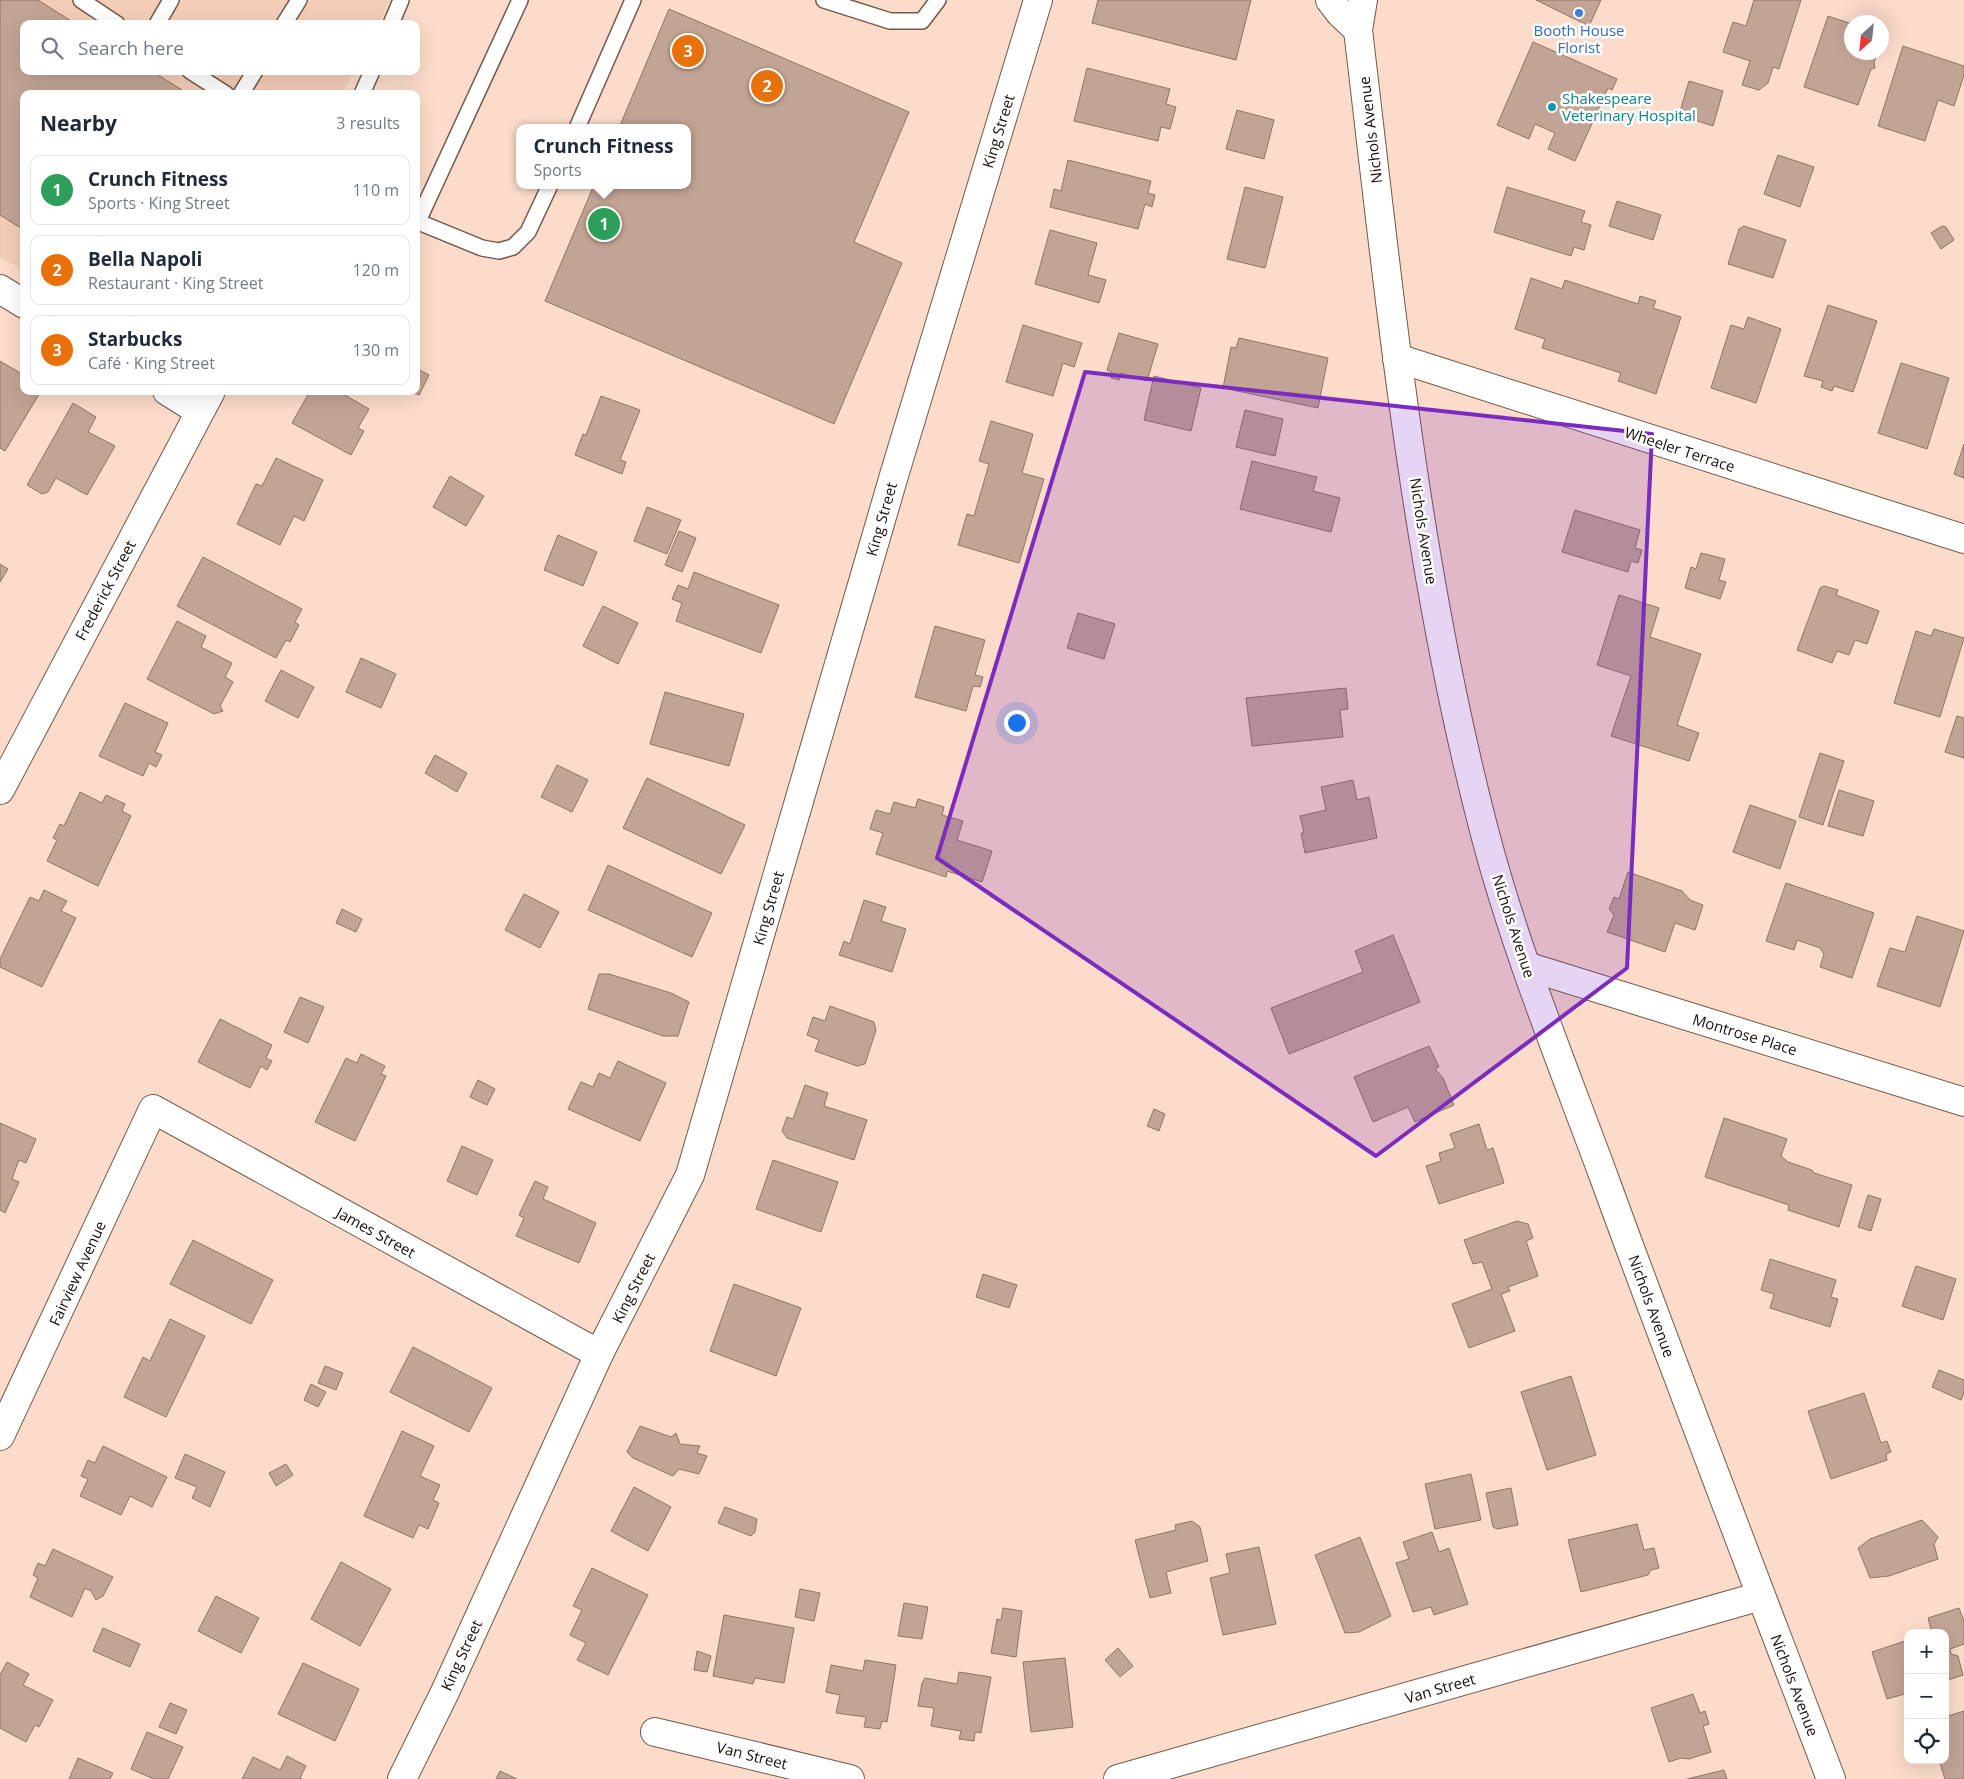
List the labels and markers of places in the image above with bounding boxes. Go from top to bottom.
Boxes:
marker: Booth House Florist [1573,7,1585,19]
place label: Booth House Florist [1533,20,1625,57]
pin: 3 [672,32,704,70]
pin: 2 [751,67,783,105]
place label: Shakespeare Veterinary Hospital [1562,88,1696,125]
marker: Shakespeare Veterinary Hospital [1546,101,1558,113]
pin: 1 [588,205,620,243]

